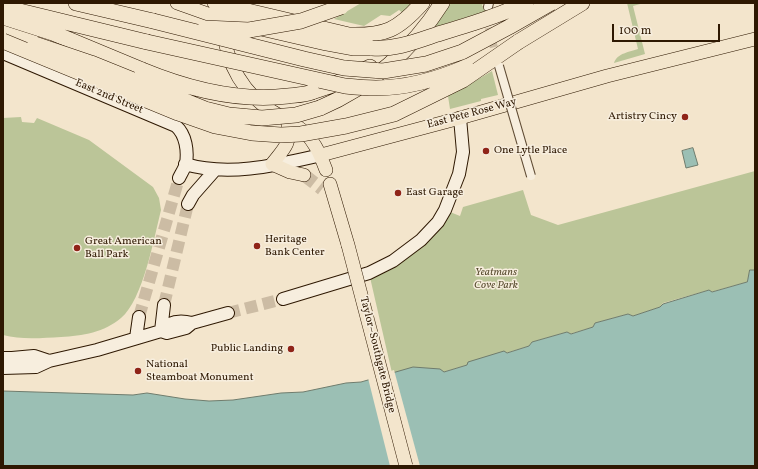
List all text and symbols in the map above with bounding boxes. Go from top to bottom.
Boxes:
scale bar [614,16,722,42]
text: 100 m [619,23,651,39]
street label: East 2nd Street [73,77,145,117]
street label: East Pete Rose Way [426,96,518,132]
place label: Artistry Cincy [608,110,677,124]
marker: Artistry Cincy [680,112,690,122]
place label: One Lytle Place [494,144,567,158]
marker: One Lytle Place [481,146,491,156]
place label: East Garage [406,186,463,200]
marker: East Garage [393,188,403,198]
place label: Heritage Bank Center [265,233,325,259]
place label: Great American Ball Park [85,235,162,261]
marker: Heritage Bank Center [252,241,262,251]
marker: Great American Ball Park [72,243,82,253]
park label: Yeatmans Cove Park [474,266,518,292]
street label: Taylor–Southgate Bridge [356,296,398,414]
place label: Public Landing [211,342,283,356]
marker: Public Landing [286,344,296,354]
place label: National Steamboat Monument [146,358,254,384]
marker: National Steamboat Monument [133,366,143,376]

